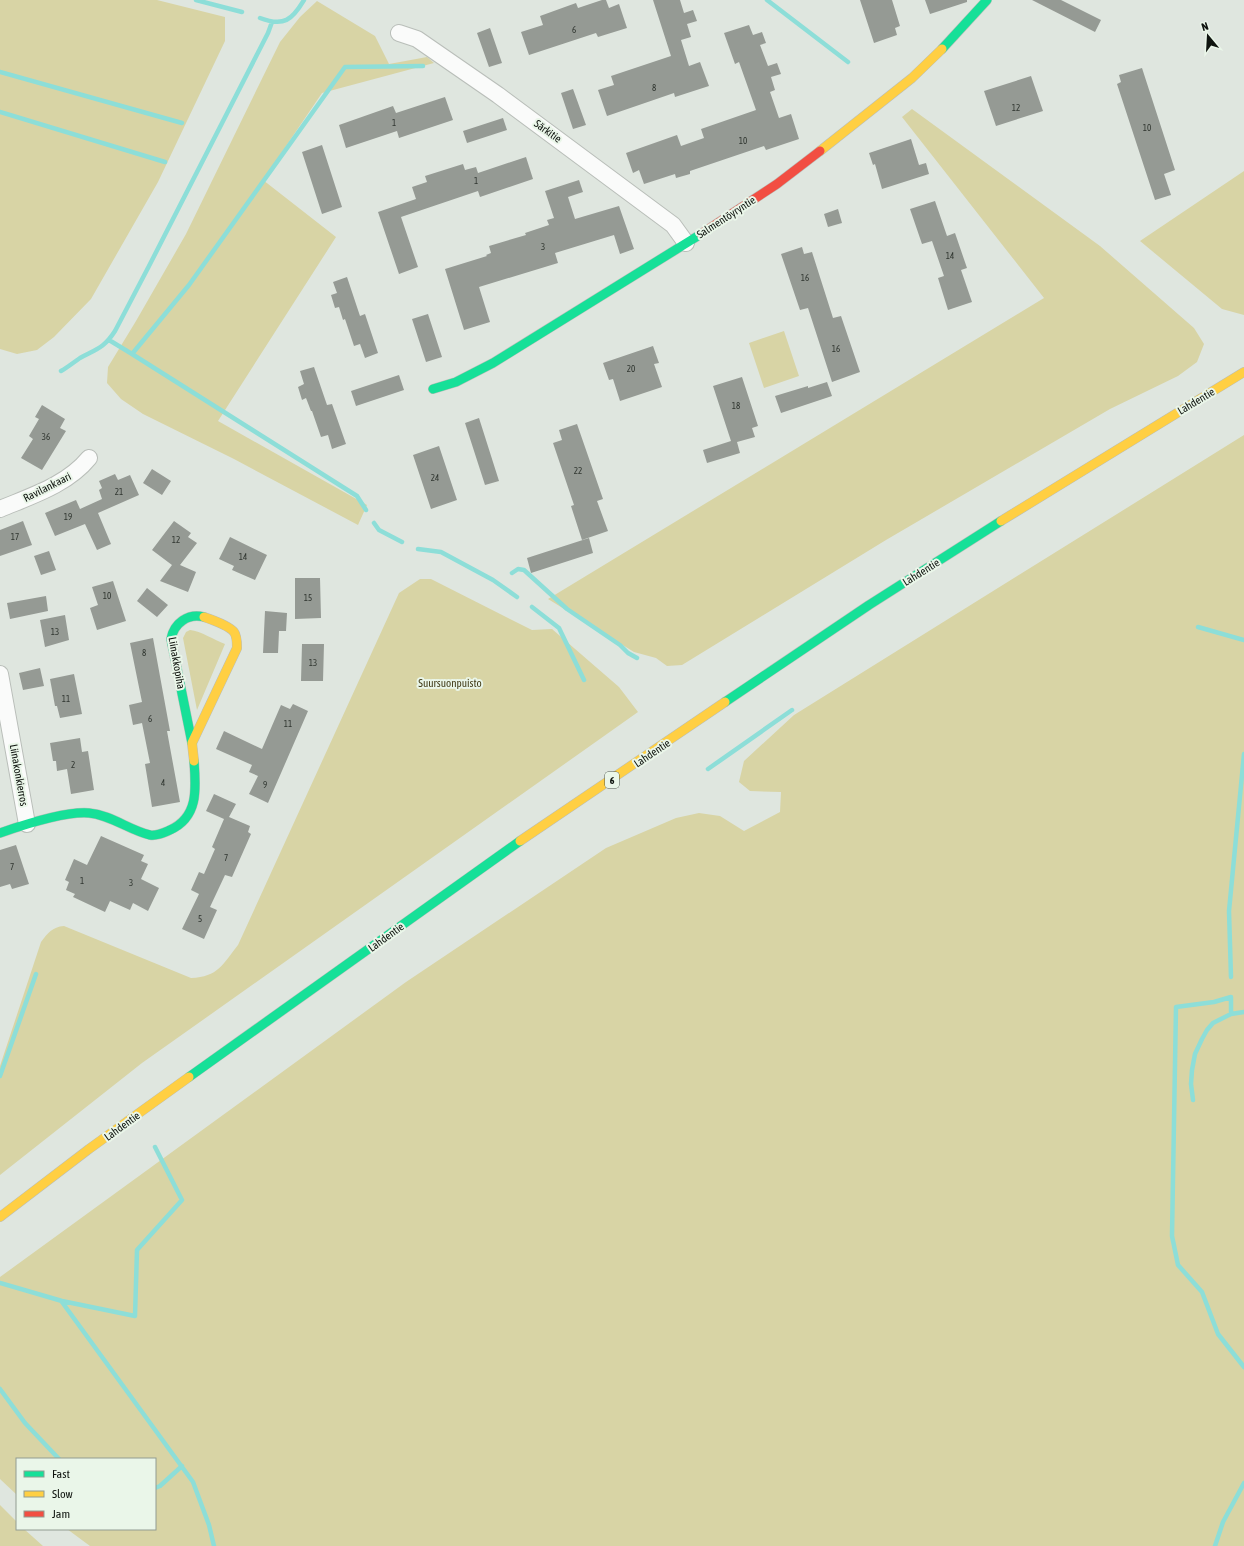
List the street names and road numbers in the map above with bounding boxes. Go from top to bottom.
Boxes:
street label: Särkitie [532,117,564,145]
street label: Salmentöyryntie [694,194,758,240]
street label: Lahdentie [1175,385,1217,417]
street label: Ravilankaari [21,470,73,504]
street label: Lahdentie [900,556,942,588]
street label: Liinakkopiha [167,636,187,690]
street label: Lahdentie [632,737,672,769]
street label: Liinakonkierros [8,743,30,807]
road number: 6 [605,772,619,788]
street label: Lahdentie [366,920,406,954]
street label: Lahdentie [102,1109,142,1143]

